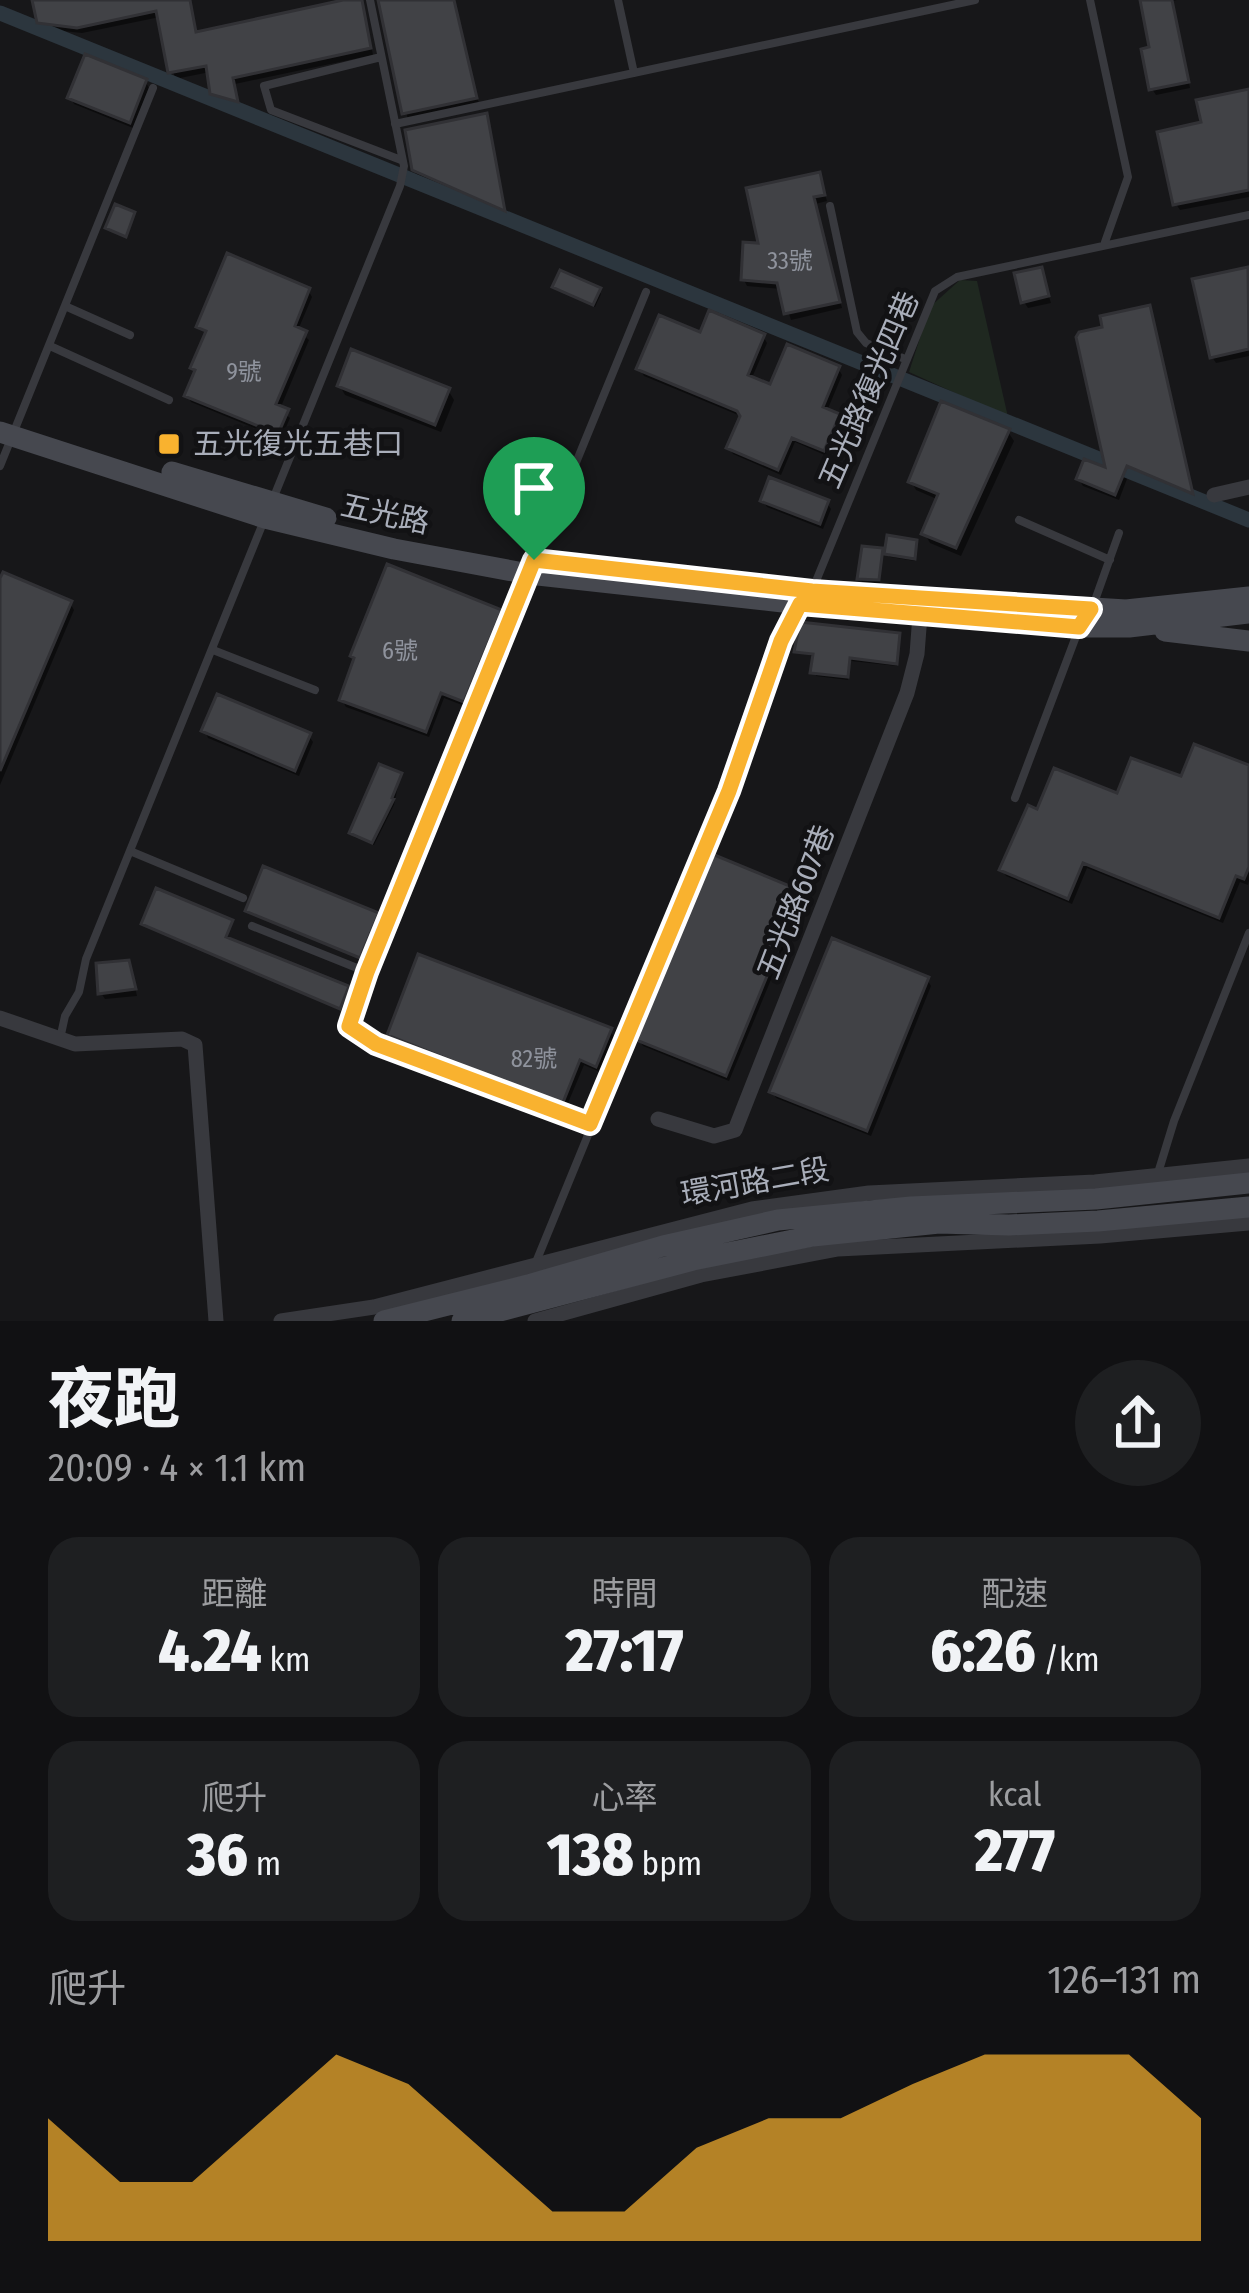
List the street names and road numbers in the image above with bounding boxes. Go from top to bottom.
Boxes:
street label: 五光路復光四巷 [811,286,927,494]
street label: 五光路 [337,487,433,541]
street label: 五光路607巷 [750,820,842,984]
street label: 環河路二段 [678,1151,832,1213]

